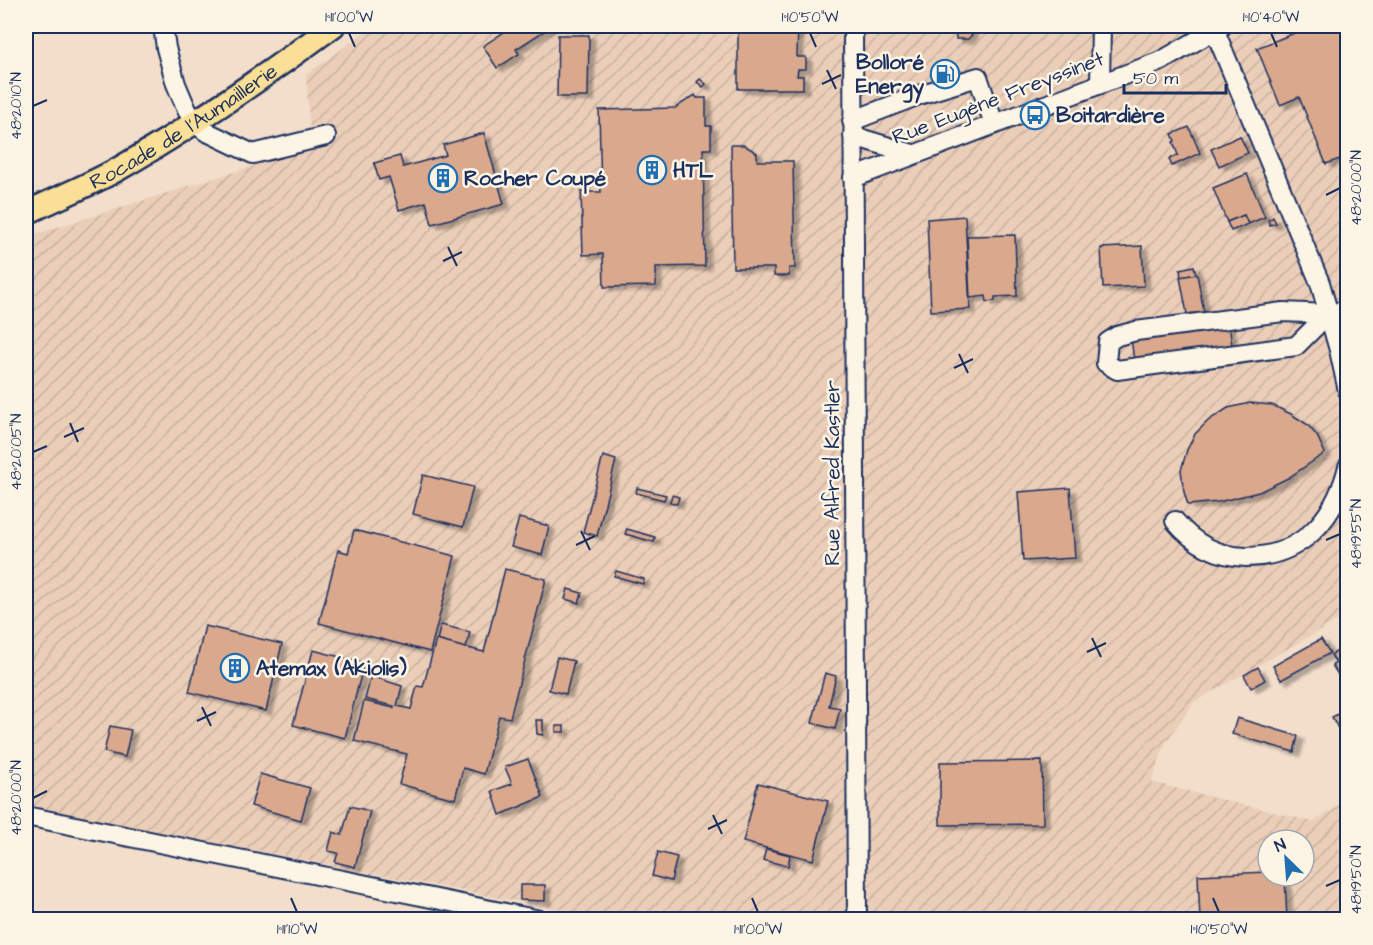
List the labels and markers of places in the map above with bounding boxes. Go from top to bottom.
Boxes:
place label: Bolloré Energy [856,48,925,104]
fuel station icon: Bolloré Energy [929,58,961,90]
bus stop icon: Boitardière [1019,99,1051,131]
place label: Boitardière [1056,101,1166,130]
building icon: HTL [636,154,668,186]
place label: HTL [673,156,714,185]
building icon: Rocher Coupé [427,162,459,194]
place label: Rocher Coupé [464,164,607,194]
building icon: Atemax (Akiolis) [219,652,251,684]
place label: Atemax (Akiolis) [256,654,407,683]

